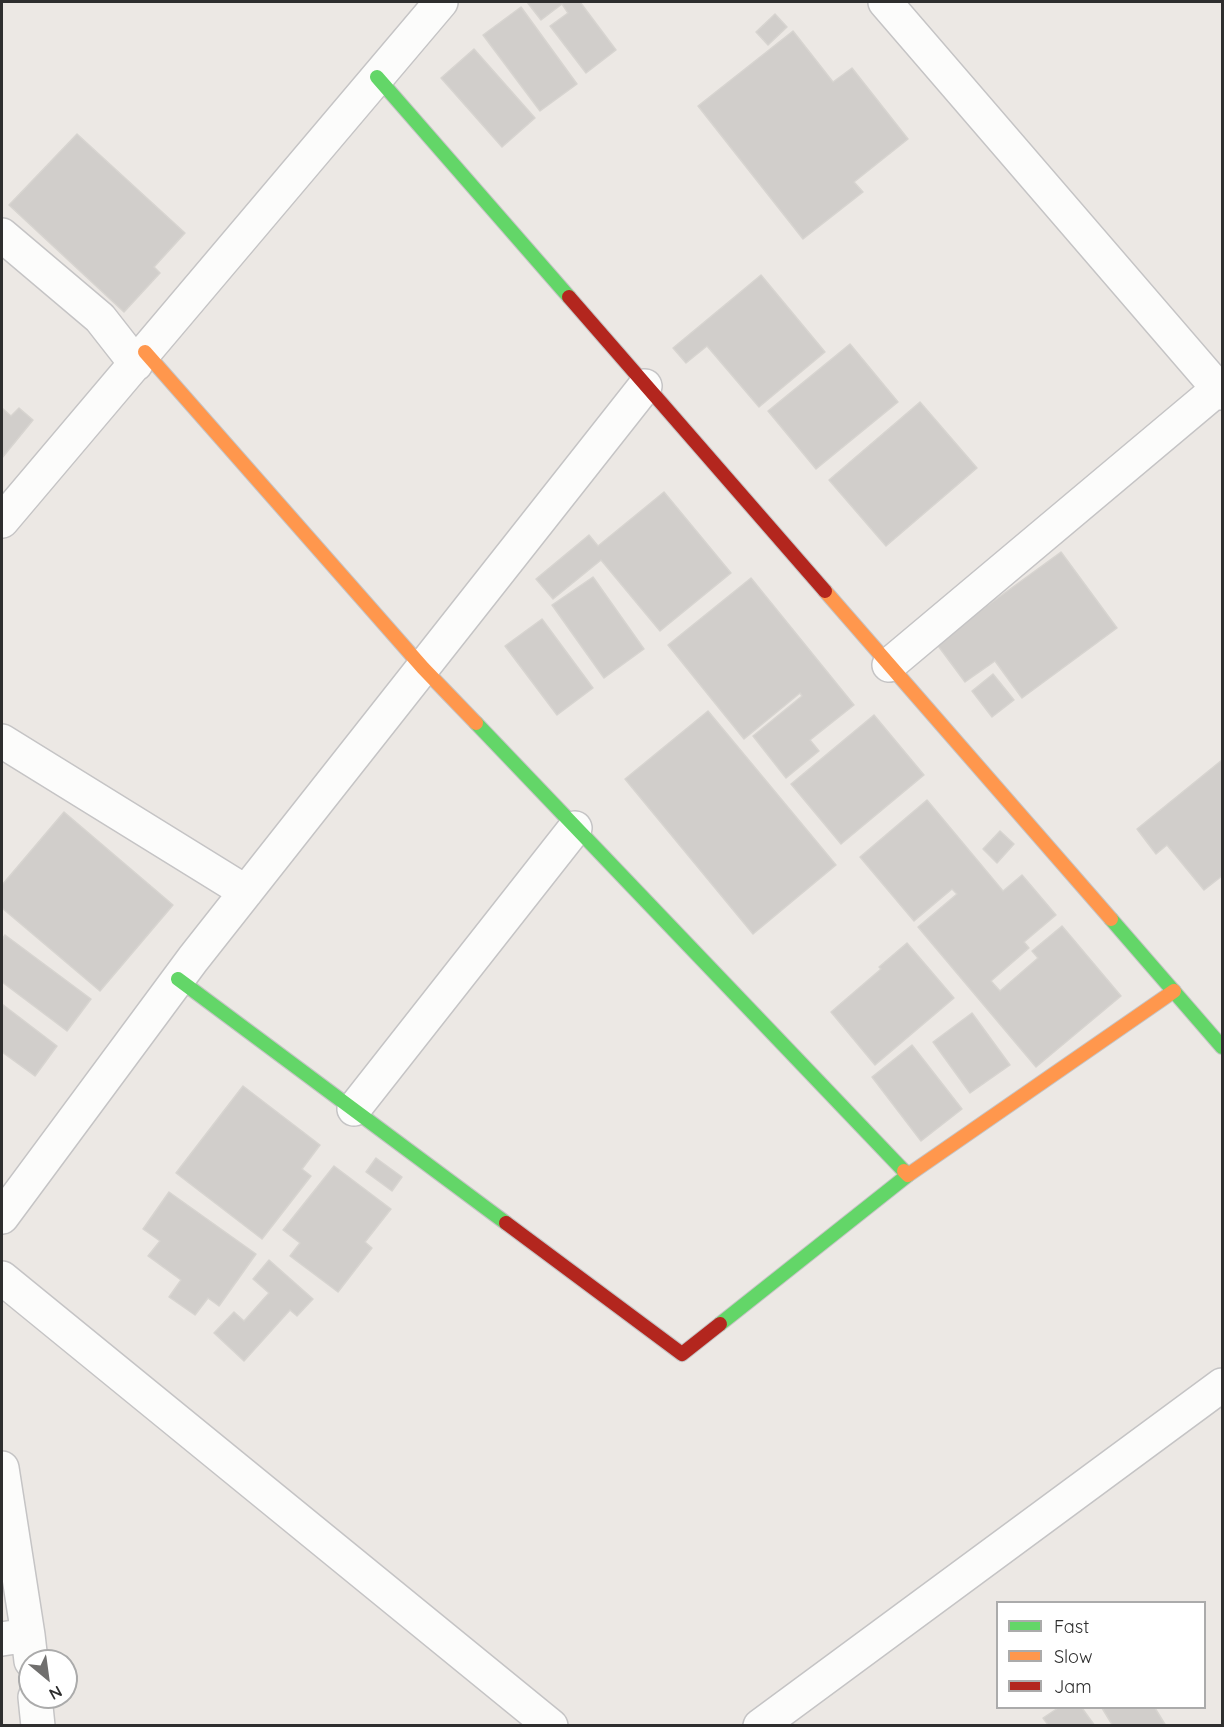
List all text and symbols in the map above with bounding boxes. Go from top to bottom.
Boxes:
legend [996,1601,1206,1709]
text: Fast [1054,1615,1089,1638]
text: Slow [1054,1645,1092,1668]
north arrow [18,1649,78,1709]
text: Jam [1054,1675,1092,1698]
text: N [46,1681,66,1705]

